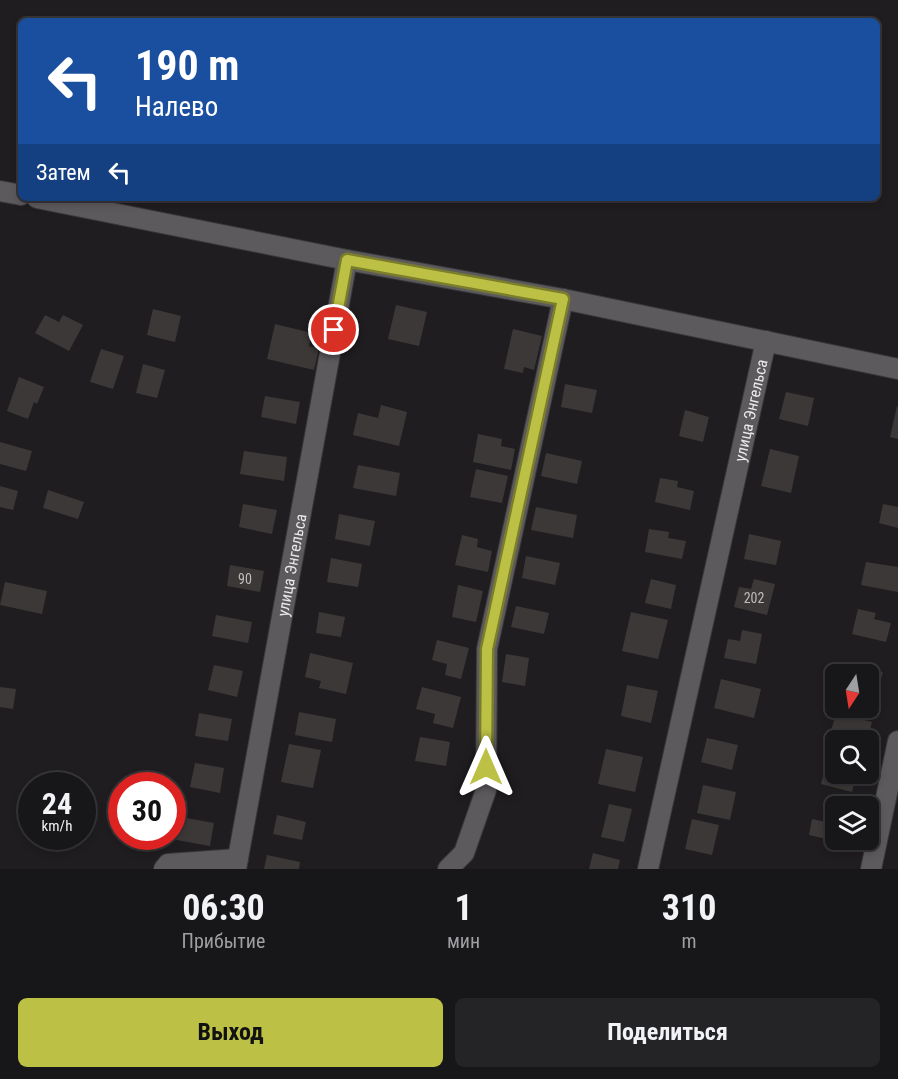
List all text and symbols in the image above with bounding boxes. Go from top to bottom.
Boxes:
text: 190 m [135,41,240,90]
icon: left [36,42,114,120]
text: Налево [135,91,218,123]
icon: left [103,156,136,189]
text: Затем [36,160,91,185]
pin [308,304,359,355]
icon: arrive [317,313,350,346]
street label: улица Энгельса [730,358,772,463]
street label: улица Энгельса [273,512,311,618]
house number: 90 [238,571,252,587]
house number: 202 [744,590,764,606]
north arrow [825,664,879,718]
map controls [825,664,879,850]
button: search [825,730,879,784]
position arrow [454,735,518,799]
speed limit sign: 30 [108,772,186,850]
text: 24 [42,786,72,821]
button: layers [825,796,879,850]
text: km/h [42,817,72,835]
text: 06:30 [182,887,265,929]
text: 1 [454,887,473,929]
text: 310 [662,887,716,929]
text: Прибытие [182,929,265,953]
text: мин [447,929,480,953]
text: m [682,929,697,953]
button: Выход [18,998,443,1067]
button: Поделиться [455,998,880,1067]

